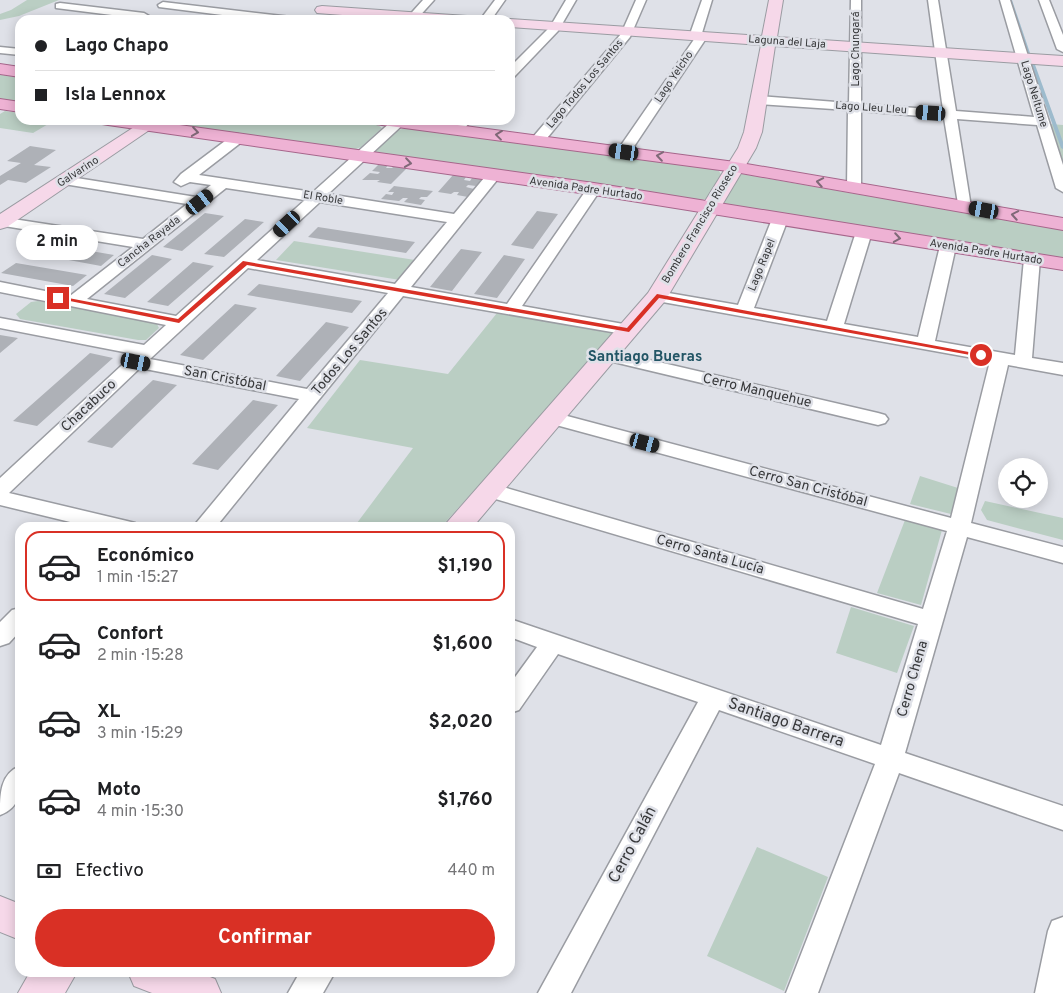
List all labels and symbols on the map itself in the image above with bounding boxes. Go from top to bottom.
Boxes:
street label: Lago Chungará [849,11,863,87]
street label: Laguna del Laja [748,32,826,52]
street label: Lago Todos Los Santos [544,37,626,131]
street label: Lago Yelcho [652,48,696,106]
street label: Lago Neltume [1017,59,1051,129]
street label: Lago Lleu Lleu [835,99,907,117]
car [915,104,946,122]
one-way arrow [192,126,200,137]
one-way arrow [494,130,502,141]
car [608,142,639,162]
one-way arrow [656,152,664,162]
street label: Galvarino [54,153,102,191]
one-way arrow [404,157,412,168]
street label: Bombero Francisco Rioseco [659,162,741,286]
street label: Avenida Padre Hurtado [529,174,643,204]
one-way arrow [816,177,825,187]
car [183,187,216,217]
street label: El Roble [302,188,344,208]
car [967,200,1000,220]
car [270,208,303,240]
one-way arrow [1011,211,1019,221]
street label: Cancha Rayada [115,213,183,271]
callout: 2 min [17,226,99,260]
one-way arrow [893,232,901,242]
street label: Avenida Padre Hurtado [929,236,1043,268]
street label: Lago Rapel [745,237,779,293]
route end [47,287,69,309]
street label: Todos Los Santos [309,305,391,399]
route start [970,344,992,366]
district label: Santiago Bueras [588,348,702,367]
car [119,352,152,372]
street label: San Cristóbal [182,363,268,395]
street label: Cerro Manquehue [701,370,813,412]
street label: Chacabuco [58,376,120,436]
car [628,432,661,454]
street label: Cerro San Cristóbal [747,463,869,511]
street label: Cerro Santa Lucía [654,531,766,579]
street label: Cerro Chena [894,639,932,719]
street label: Santiago Barrera [725,694,847,752]
street label: Cerro Calán [604,803,662,887]

